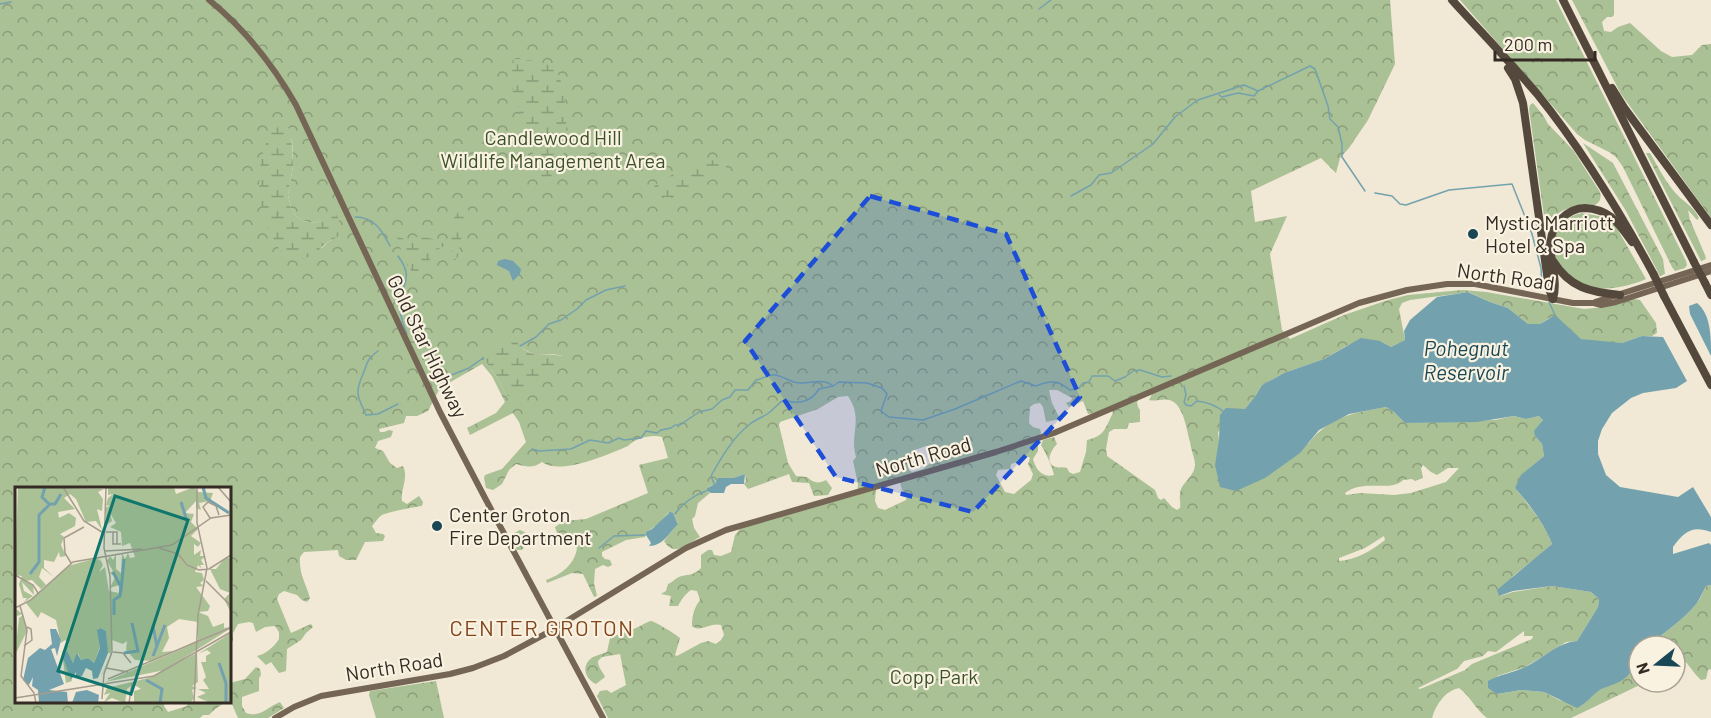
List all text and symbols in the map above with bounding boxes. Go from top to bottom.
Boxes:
scale bar [1495,24,1596,62]
text: 200 m [1504,33,1552,55]
park label: Candlewood Hill Wildlife Management Area [441,125,665,172]
place label: Mystic Marriott Hotel & Spa [1485,210,1614,257]
marker: Mystic Marriott Hotel & Spa [1466,227,1480,241]
street label: North Road [1456,257,1556,295]
street label: Gold Star Highway [383,271,473,421]
water label: Pohegnut Reservoir [1424,335,1509,384]
street label: North Road [872,431,974,481]
inset map [15,487,231,703]
place label: Center Groton Fire Department [449,502,592,549]
marker: Center Groton Fire Department [430,519,444,533]
district label: CENTER GROTON [449,614,635,640]
north arrow [1627,634,1687,694]
street label: North Road [344,646,444,686]
text: N [1632,661,1653,677]
park label: Copp Park [890,664,978,688]

